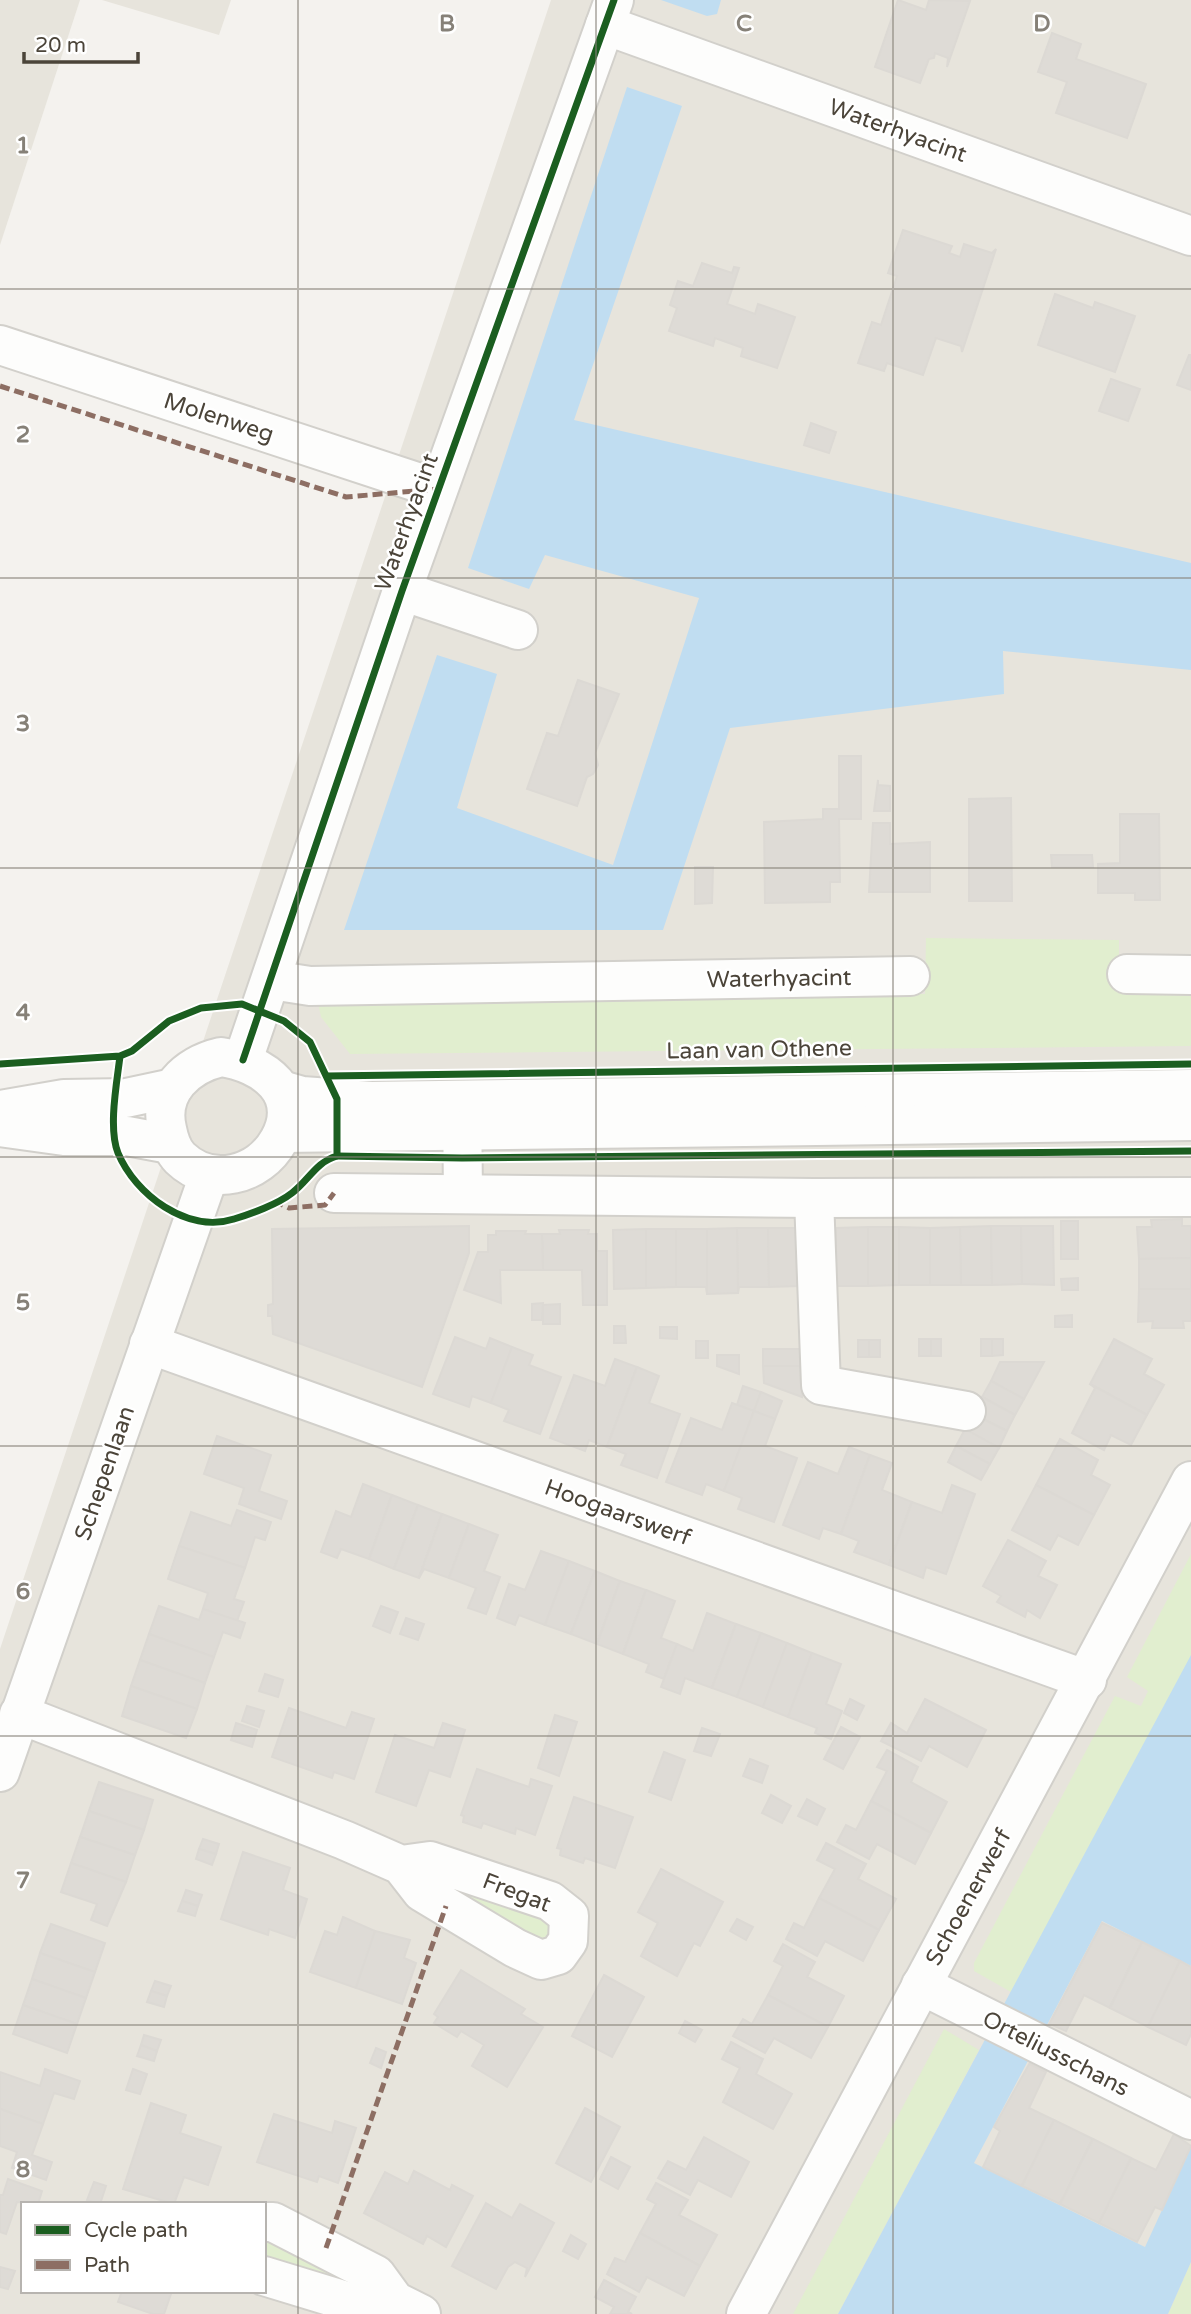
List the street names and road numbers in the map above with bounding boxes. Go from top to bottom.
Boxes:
street label: Waterhyacint [825,93,971,169]
street label: Molenweg [160,387,277,449]
street label: Waterhyacint [369,449,445,595]
street label: Waterhyacint [706,964,852,994]
street label: Laan van Othene [666,1034,852,1066]
street label: Schepenlaan [69,1402,141,1544]
street label: Hoogaarswerf [541,1473,695,1552]
street label: Schoenerwerf [920,1824,1018,1971]
street label: Fregat [479,1867,555,1919]
street label: Orteliusschans [978,2005,1133,2103]

